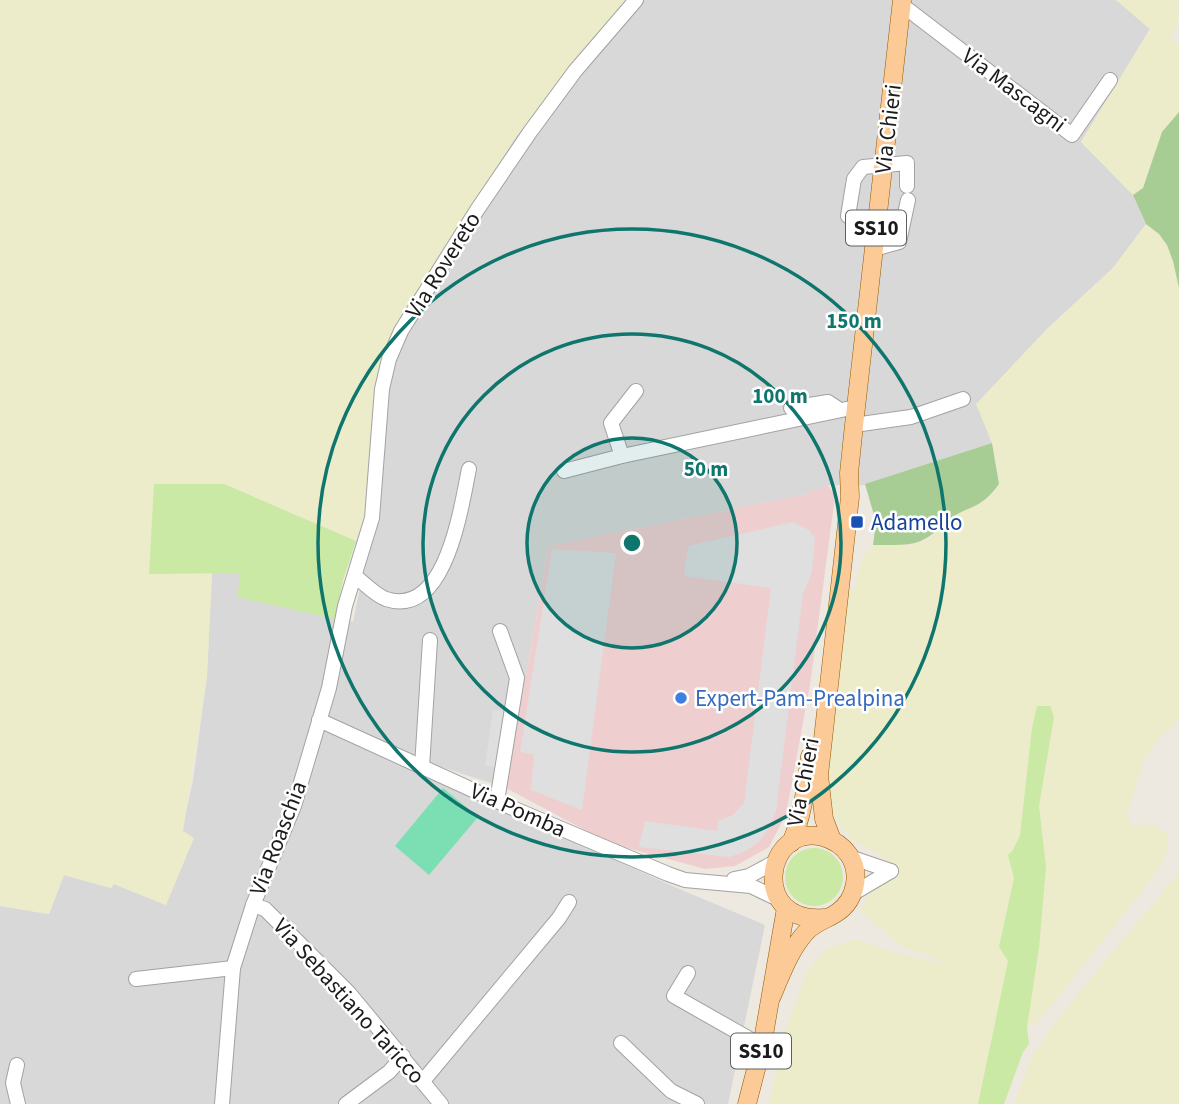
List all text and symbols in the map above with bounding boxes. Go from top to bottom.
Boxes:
street label: Via Mascagni [955,40,1073,140]
street label: Via Chieri [866,82,910,176]
street label: Via Rovereto [397,205,489,325]
road number: SS10 [846,210,906,246]
text: 150 m [826,306,882,336]
text: 100 m [752,381,808,411]
text: 50 m [684,454,728,484]
place label: Adamello [871,506,963,539]
marker: Adamello [849,514,865,530]
centre of rings [620,531,644,555]
place label: Expert-Pam-Prealpina [695,682,905,715]
marker: Expert-Pam-Prealpina [673,690,689,706]
street label: Via Chieri [778,735,828,829]
street label: Via Pomba [465,774,571,846]
street label: Via Roaschia [241,776,315,900]
street label: Via Sebastiano Taricco [265,911,433,1091]
road number: SS10 [731,1034,791,1068]

